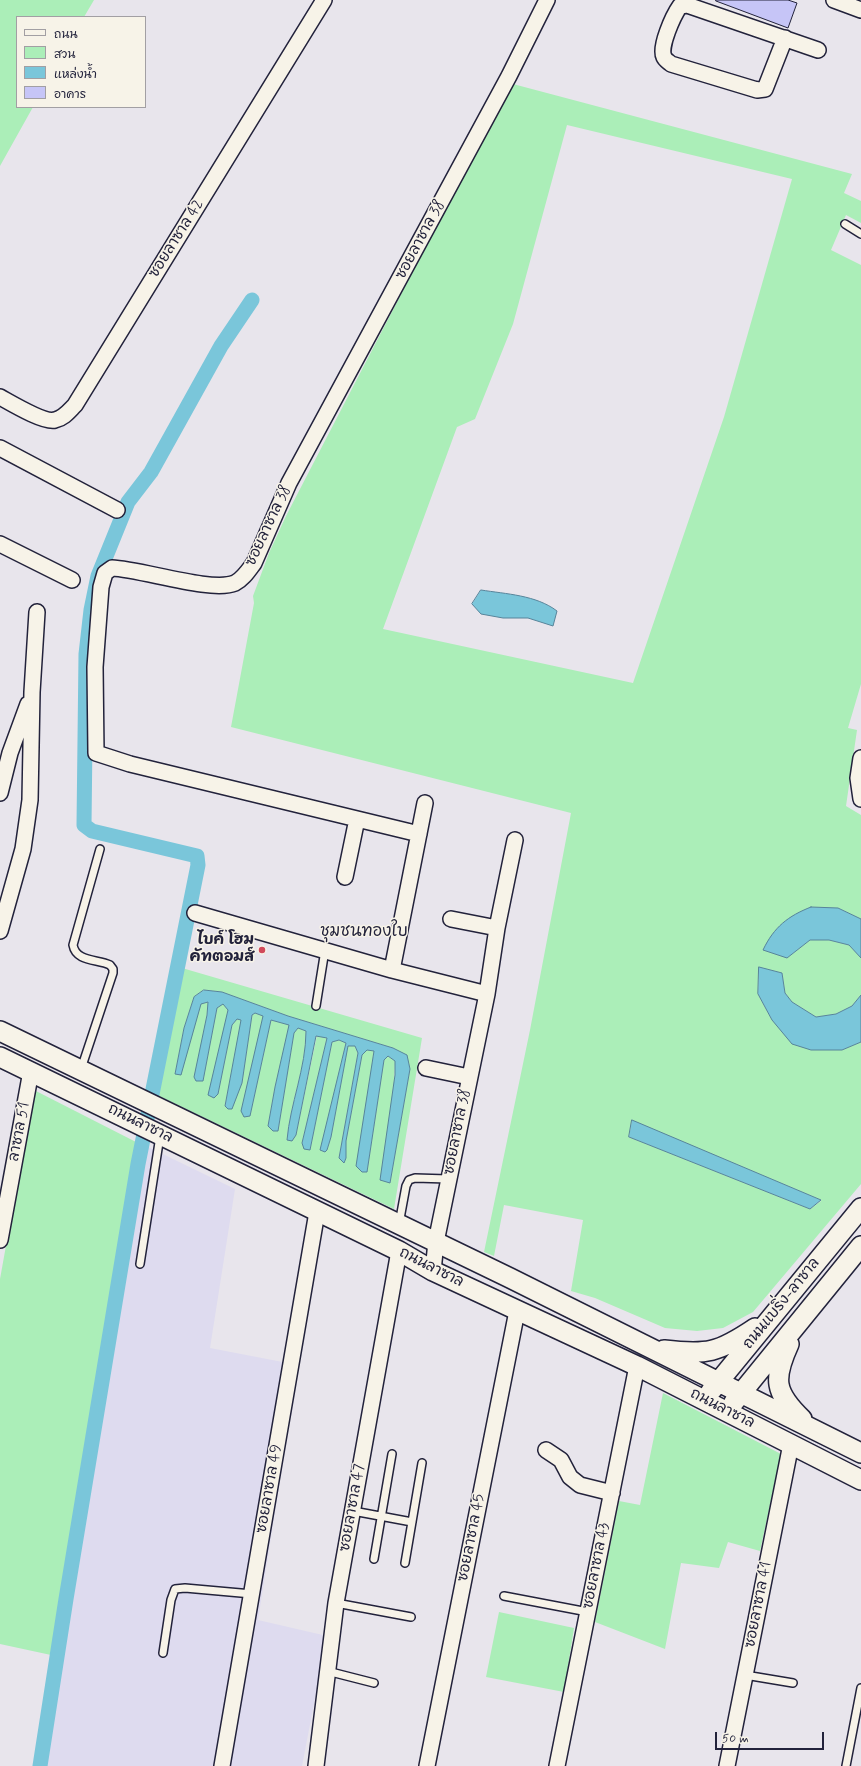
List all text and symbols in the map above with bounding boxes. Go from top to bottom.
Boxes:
legend [16,16,146,108]
text: ถนน [54,27,78,43]
text: สวน [54,47,75,63]
text: แหล่งน้ำ [54,67,97,83]
text: อาคาร [54,87,86,103]
street label: ซอยลาซาล 42 [146,197,208,281]
street label: ซอยลาซาล 38 [393,197,449,283]
street label: ซอยลาซาล 38 [242,483,296,569]
district label: ชุมชนทองใบ [320,923,408,943]
place label: ไบค์ โฮม คัทตอมส์ [190,932,254,967]
marker: ไบค์ โฮม คัทตอมส์ [257,945,267,955]
street label: ซอยลาซาล 38 [441,1087,475,1177]
street label: ลาซาล 51 [5,1101,35,1163]
street label: ถนนลาซาล [105,1101,175,1147]
street label: ถนนลาซาล [396,1244,466,1292]
street label: ถนนแบริ่ง-ลาซาล [740,1255,824,1353]
street label: ถนนลาซาล [687,1385,757,1433]
street label: ซอยลาซาล 49 [253,1443,287,1535]
street label: ซอยลาซาล 47 [336,1463,370,1553]
street label: ซอยลาซาล 45 [455,1493,489,1583]
street label: ซอยลาซาล 43 [580,1521,614,1611]
street label: ซอยลาซาล 41 [742,1560,776,1650]
scale bar [717,1724,826,1750]
text: 50 m [722,1731,749,1747]

